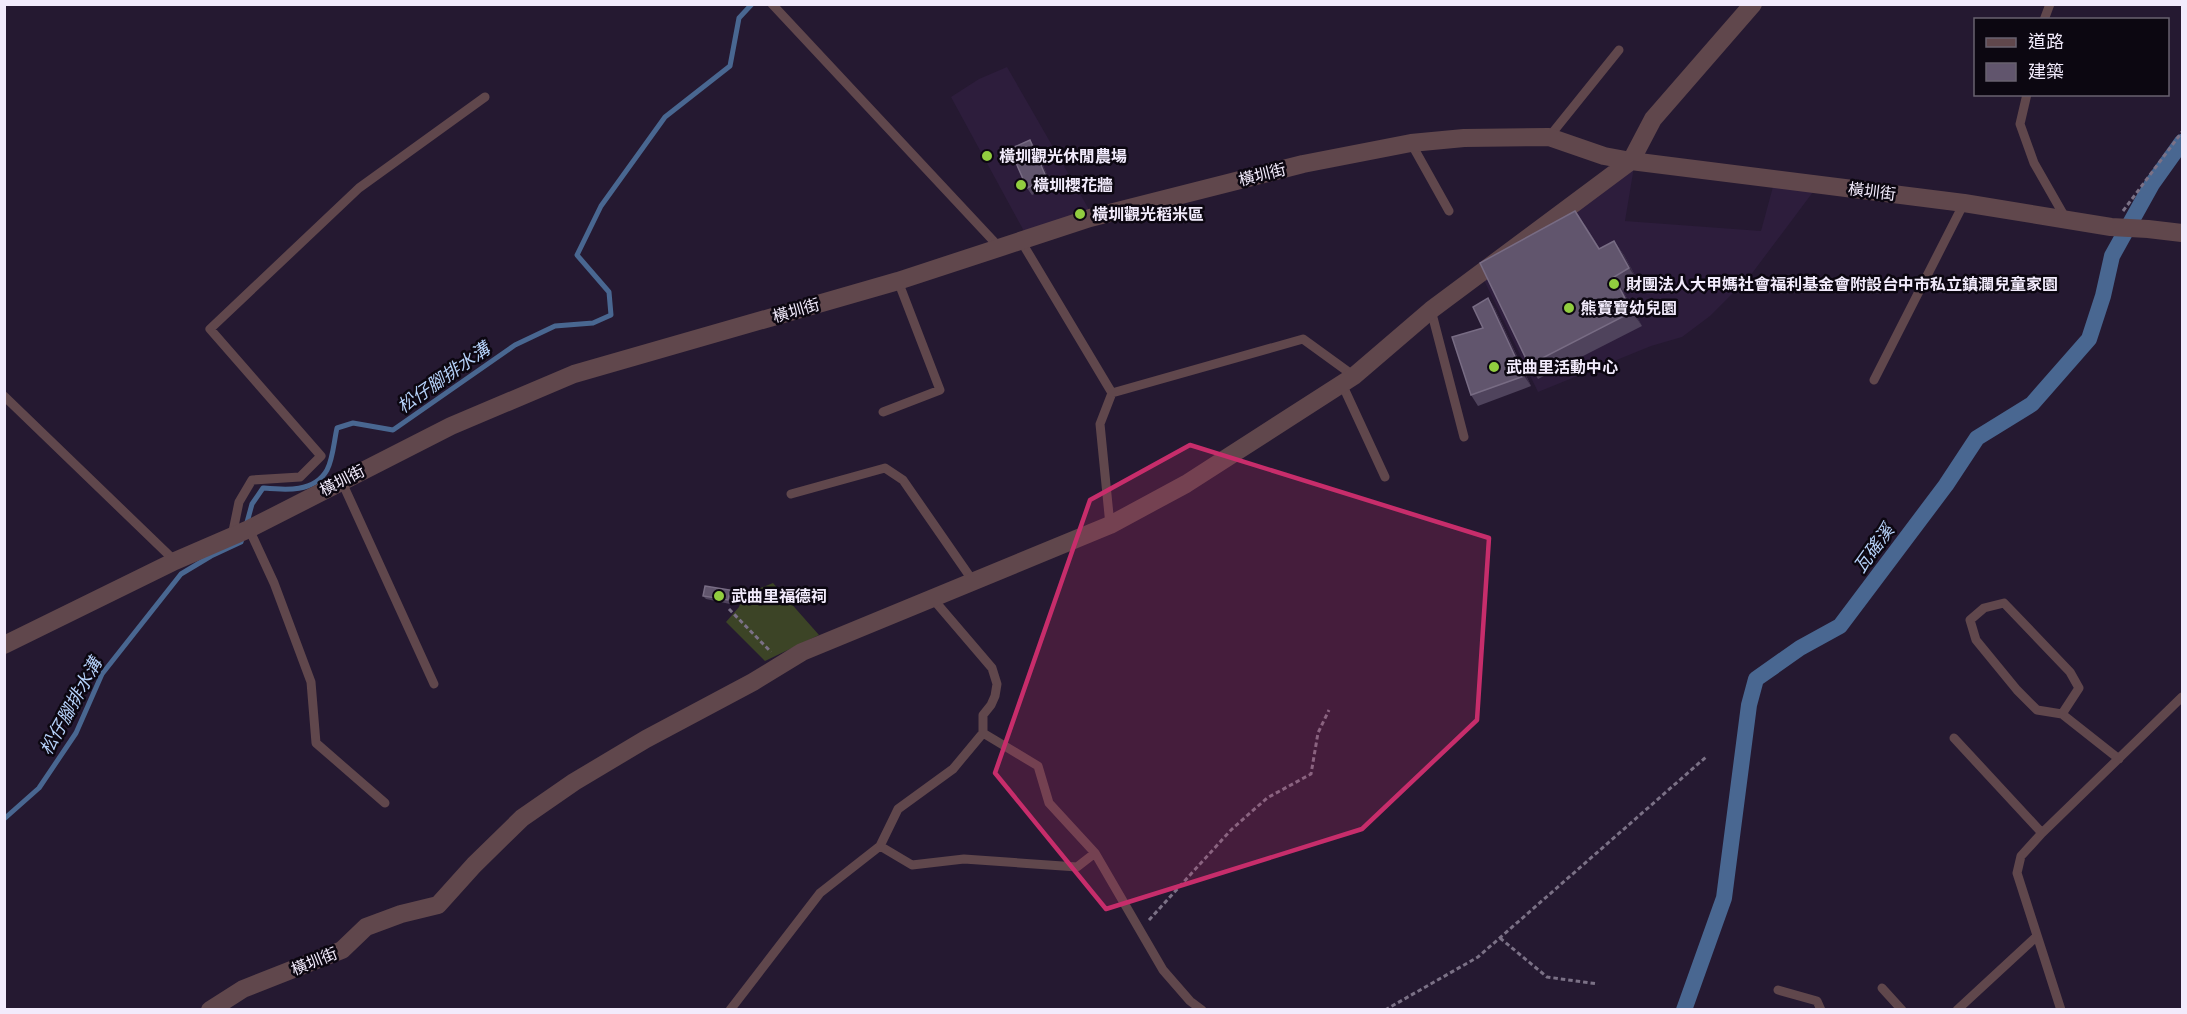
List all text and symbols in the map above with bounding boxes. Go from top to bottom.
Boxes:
legend [1974,18,2169,96]
text: 道路 [2028,29,2064,53]
text: 建築 [2028,59,2064,83]
place label: 橫圳觀光休閒農場 [999,145,1127,167]
marker: 橫圳觀光休閒農場 [980,149,994,163]
street label: 橫圳街 [1236,158,1288,190]
place label: 橫圳櫻花牆 [1033,174,1113,196]
street label: 橫圳街 [1847,177,1897,205]
marker: 橫圳櫻花牆 [1014,178,1028,192]
place label: 橫圳觀光稻米區 [1092,203,1204,225]
marker: 橫圳觀光稻米區 [1073,207,1087,221]
place label: 財團法人大甲媽社會福利基金會附設台中市私立鎮瀾兒童家園 [1626,273,2058,295]
marker: 財團法人大甲媽社會福利基金會附設台中市私立鎮瀾兒童家園 [1607,277,1621,291]
street label: 橫圳街 [770,293,822,327]
place label: 熊寶寶幼兒園 [1581,297,1677,319]
marker: 熊寶寶幼兒園 [1562,301,1576,315]
water label: 松仔腳排水溝 [392,334,497,418]
place label: 武曲里活動中心 [1506,356,1618,378]
marker: 武曲里活動中心 [1487,360,1501,374]
street label: 橫圳街 [316,459,368,501]
water label: 瓦磘溪 [1847,517,1900,577]
place label: 武曲里福德祠 [731,585,827,607]
marker: 武曲里福德祠 [712,589,726,603]
water label: 松仔腳排水溝 [33,650,108,759]
street label: 橫圳街 [288,942,340,980]

